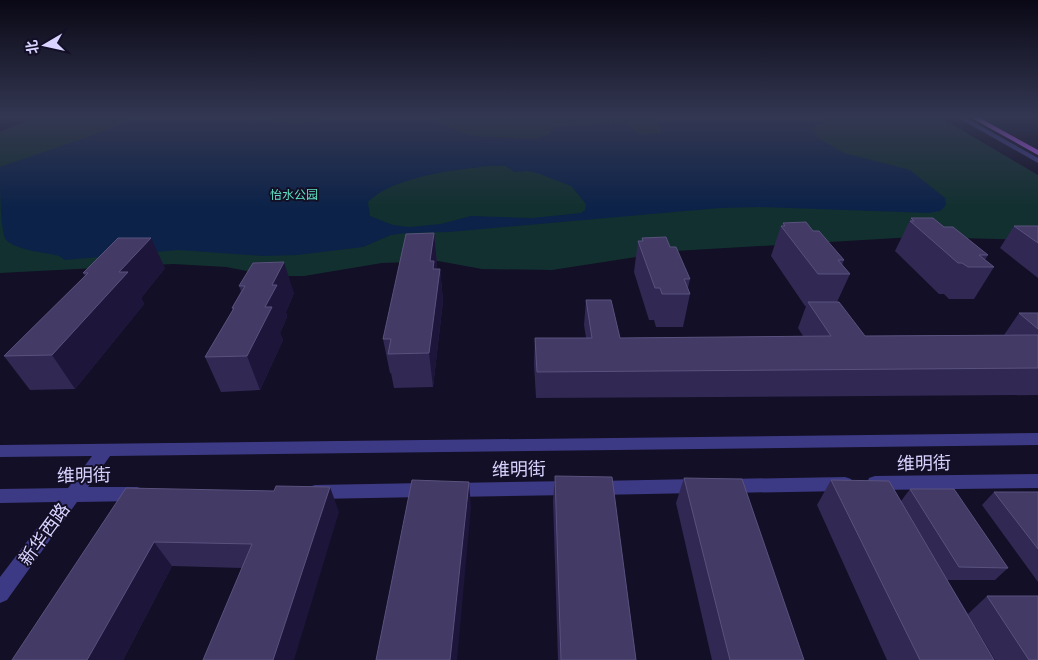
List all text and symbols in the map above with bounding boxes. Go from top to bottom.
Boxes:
north arrow [20,20,70,70]
text: 北 [22,39,42,55]
park label: 怡水公园 [270,187,318,203]
street label: 维明街 [897,451,951,475]
street label: 维明街 [492,457,546,481]
street label: 维明街 [57,463,111,487]
street label: 新华西路 [14,498,74,570]

